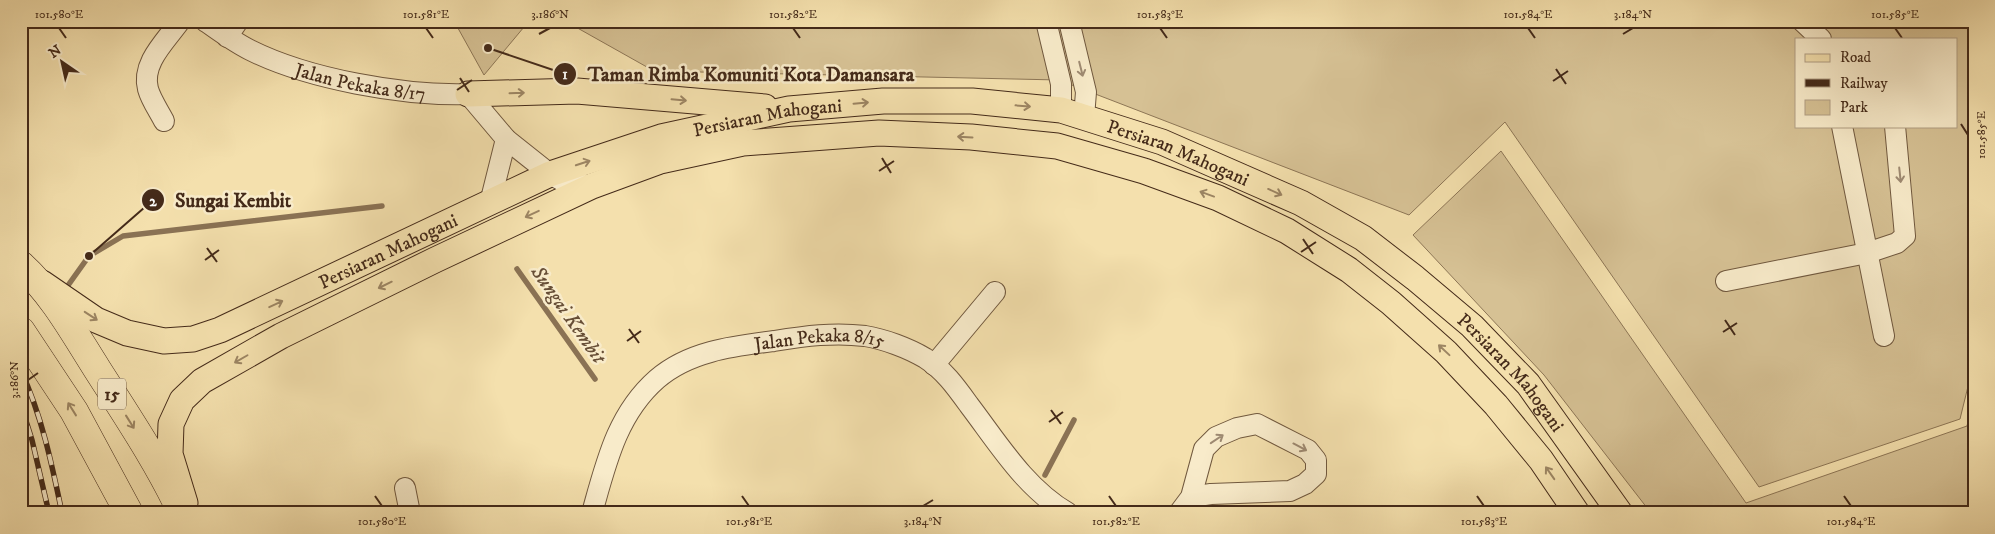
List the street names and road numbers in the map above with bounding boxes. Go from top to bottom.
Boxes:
street label: Jalan Pekaka 8/17 [290,58,426,106]
street label: Persiaran Mahogani [691,95,843,143]
street label: Persiaran Mahogani [1104,115,1252,192]
street label: Persiaran Mahogani [315,209,462,295]
street label: Persiaran Mahogani [1452,309,1568,437]
street label: Jalan Pekaka 8/15 [751,324,888,357]
road number: 15 [98,378,126,409]

